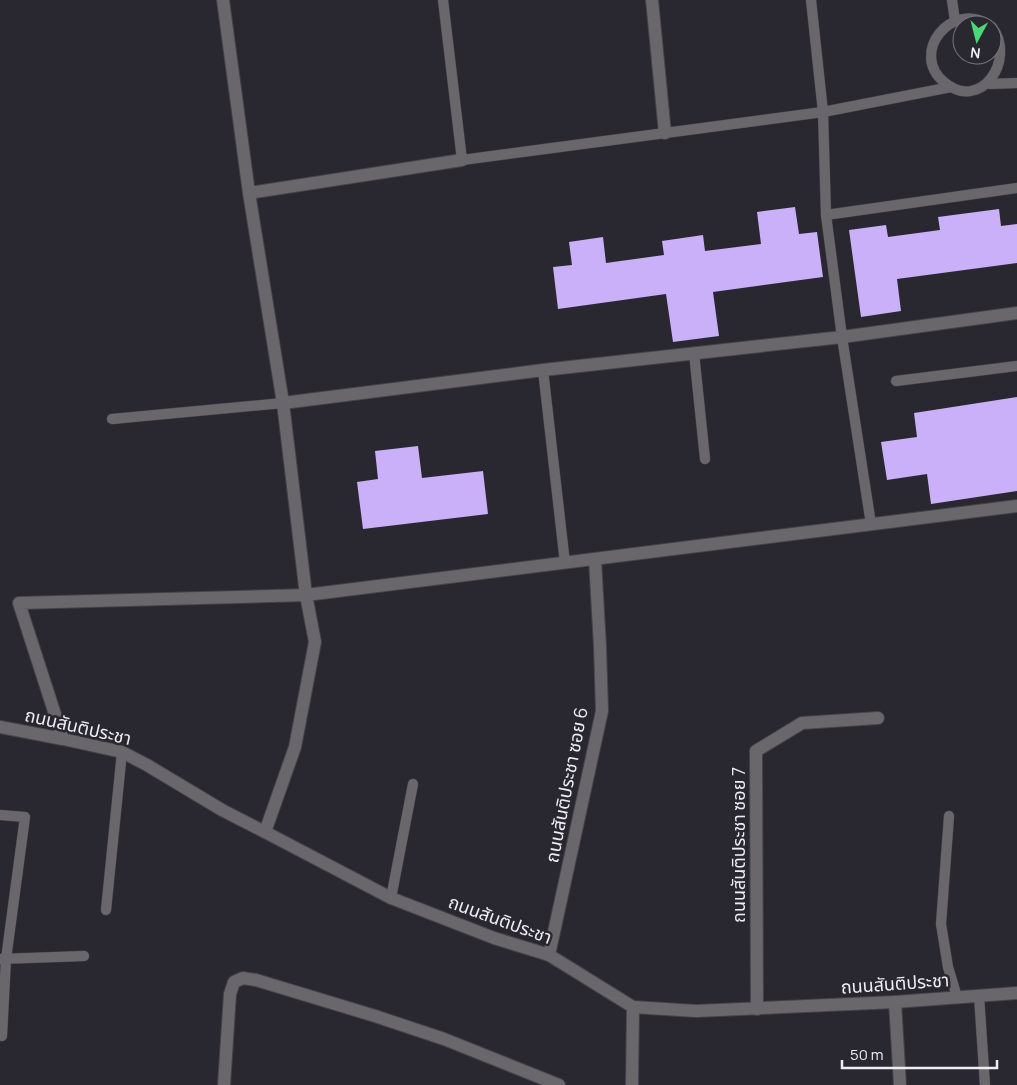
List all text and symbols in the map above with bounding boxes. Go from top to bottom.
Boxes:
north arrow [952,15,1002,65]
text: N [969,43,982,63]
street label: ถนนสันติประชา [23,702,134,750]
street label: ถนนสันติประชา ซอย 6 [539,705,593,865]
street label: ถนนสันติประชา ซอย 7 [726,767,750,923]
street label: ถนนสันติประชา [445,889,555,949]
street label: ถนนสันติประชา [840,967,950,999]
scale bar [842,1038,997,1070]
text: 50 m [850,1044,884,1065]

